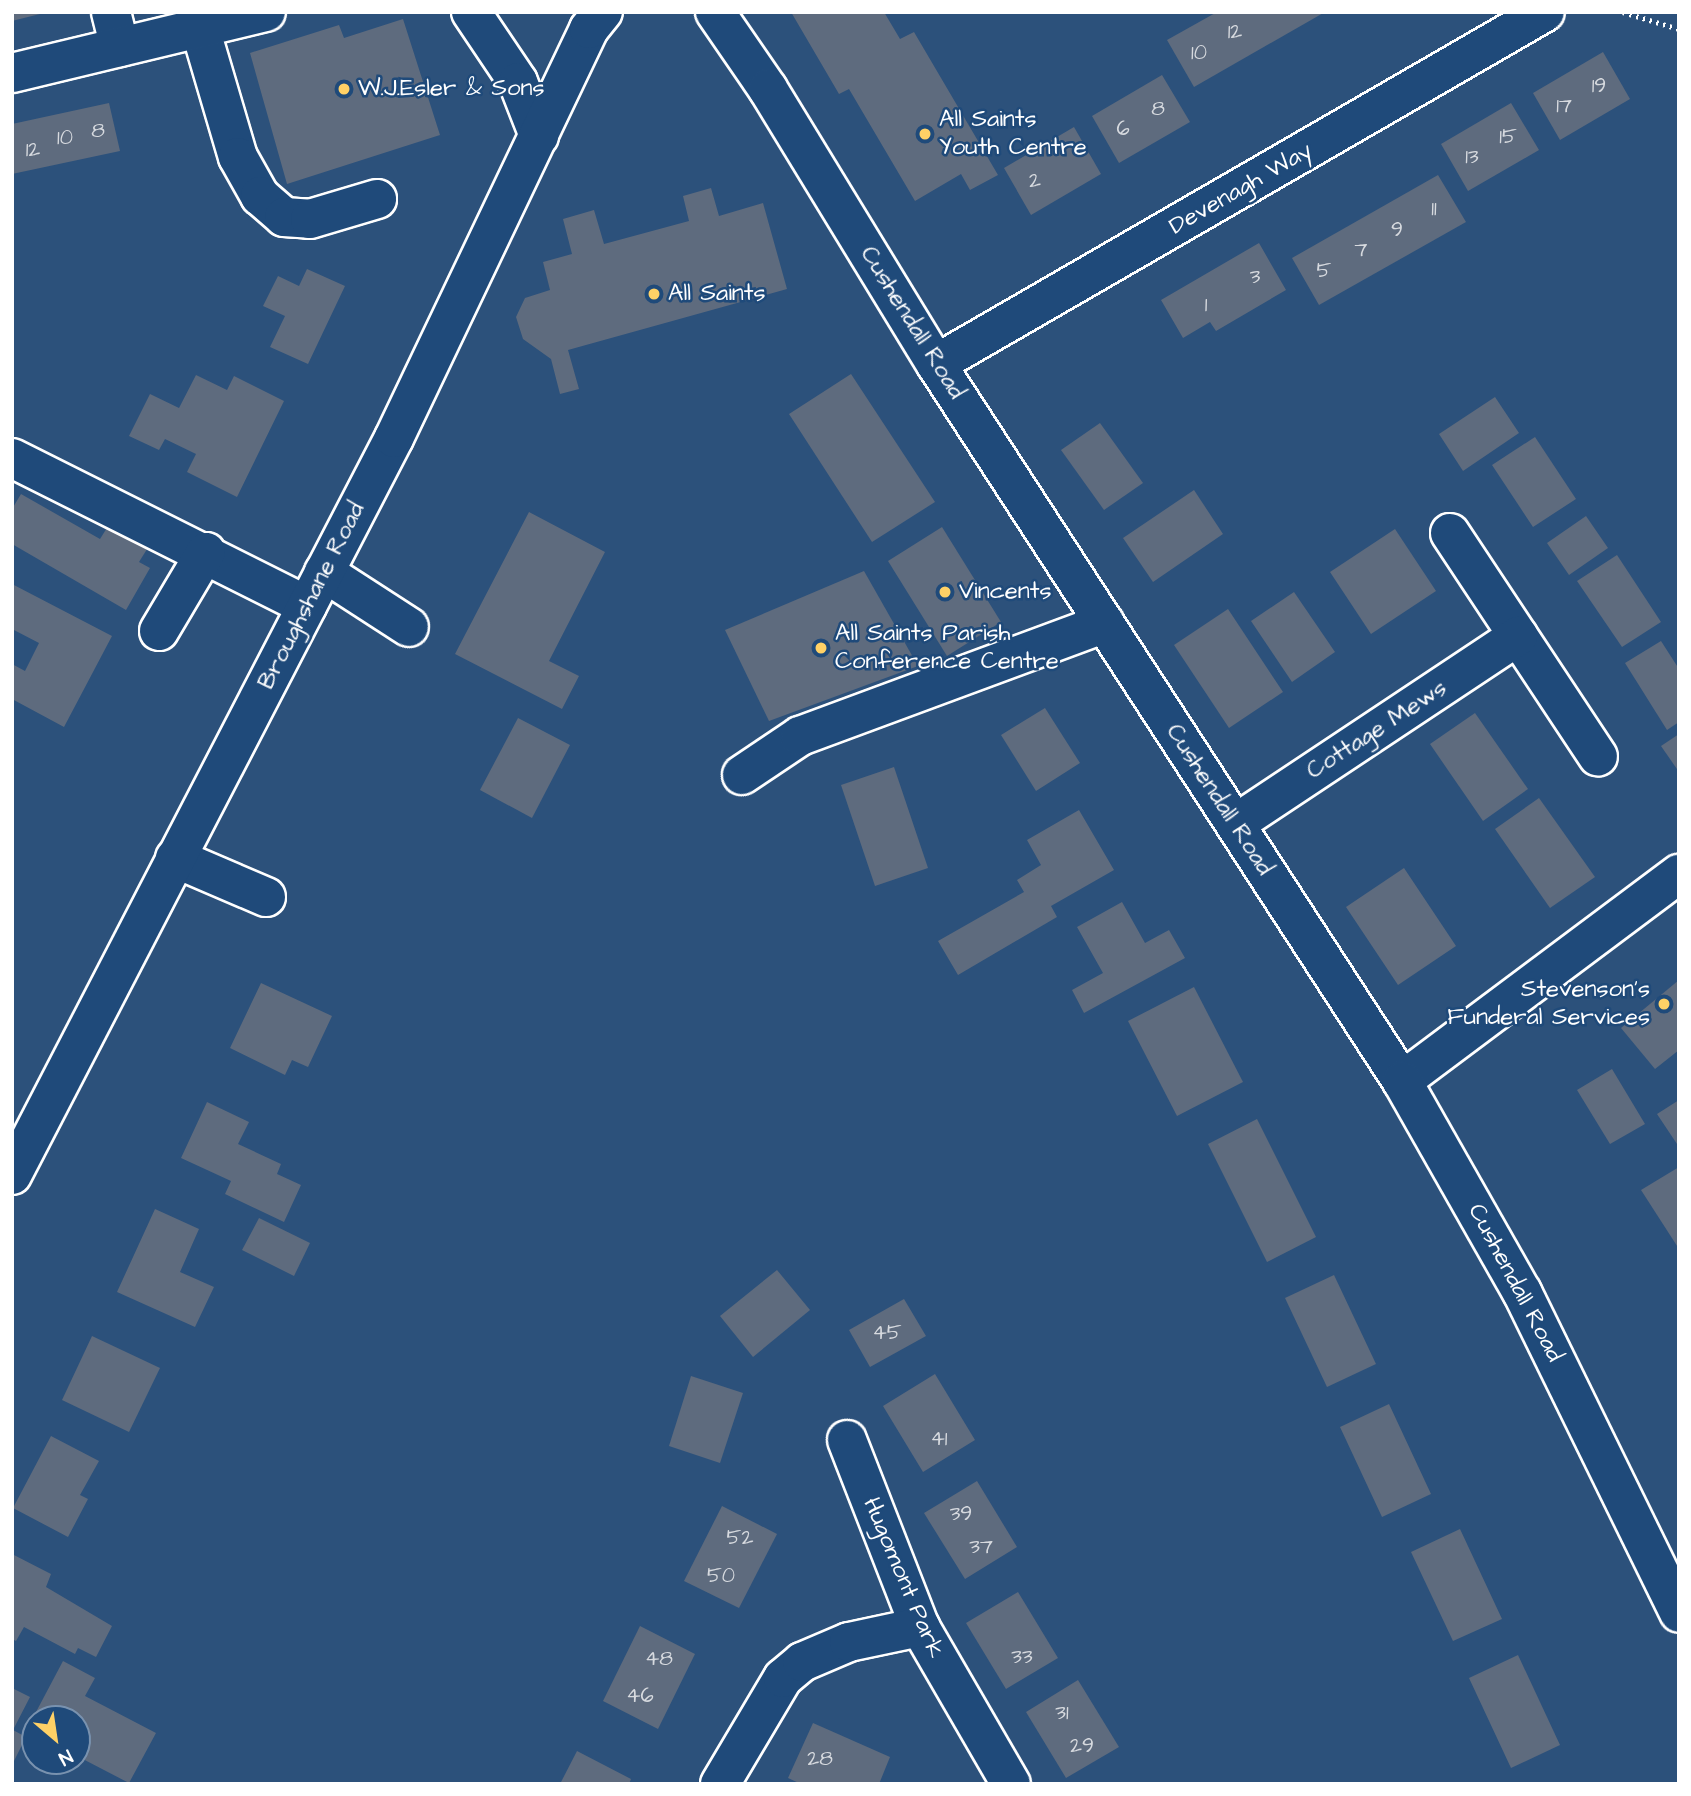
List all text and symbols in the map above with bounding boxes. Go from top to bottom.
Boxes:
house number: 12 [1228,19,1242,45]
house number: 10 [1191,40,1207,66]
house number: 19 [1592,73,1606,99]
place label: W.J.Esler & Sons [358,75,545,103]
marker: W.J.Esler & Sons [336,81,352,97]
house number: 17 [1556,93,1572,119]
house number: 8 [1151,96,1165,122]
place label: All Saints Youth Centre [939,106,1087,162]
house number: 6 [1116,116,1130,142]
house number: 8 [91,118,105,144]
house number: 15 [1499,124,1517,150]
house number: 10 [57,125,73,151]
marker: All Saints Youth Centre [917,126,933,142]
house number: 12 [26,137,40,163]
street label: Devenagh Way [1165,137,1317,241]
house number: 13 [1465,144,1479,170]
house number: 2 [1029,168,1041,194]
house number: 11 [1431,196,1437,222]
house number: 9 [1391,217,1403,243]
house number: 7 [1355,237,1367,263]
street label: Cushendall Road [853,241,971,405]
house number: 5 [1317,258,1331,284]
house number: 3 [1250,264,1260,290]
place label: All Saints [668,280,766,308]
marker: All Saints [646,286,662,302]
house number: 1 [1205,292,1207,318]
street label: Broughshane Road [252,498,372,694]
place label: Vincents [959,578,1052,606]
marker: Vincents [937,584,953,600]
place label: All Saints Parish Conference Centre [835,620,1059,676]
marker: All Saints Parish Conference Centre [813,640,829,656]
street label: Cottage Mews [1301,674,1453,786]
street label: Cushendall Road [1159,719,1279,881]
place label: Stevenson's Funderal Services [1447,976,1650,1032]
marker: Stevenson's Funderal Services [1656,996,1672,1012]
street label: Cushendall Road [1461,1199,1569,1367]
house number: 45 [872,1320,902,1346]
house number: 41 [931,1426,947,1452]
street label: Hugomont Park [856,1493,950,1663]
house number: 39 [950,1501,972,1527]
house number: 52 [727,1525,753,1551]
house number: 37 [969,1534,993,1560]
house number: 50 [707,1563,735,1589]
house number: 33 [1011,1644,1033,1670]
house number: 48 [645,1646,673,1672]
house number: 46 [626,1683,654,1709]
house number: 31 [1055,1700,1069,1726]
north arrow [21,1705,91,1775]
house number: 29 [1070,1733,1094,1759]
text: N [54,1742,77,1772]
house number: 28 [807,1746,833,1772]

